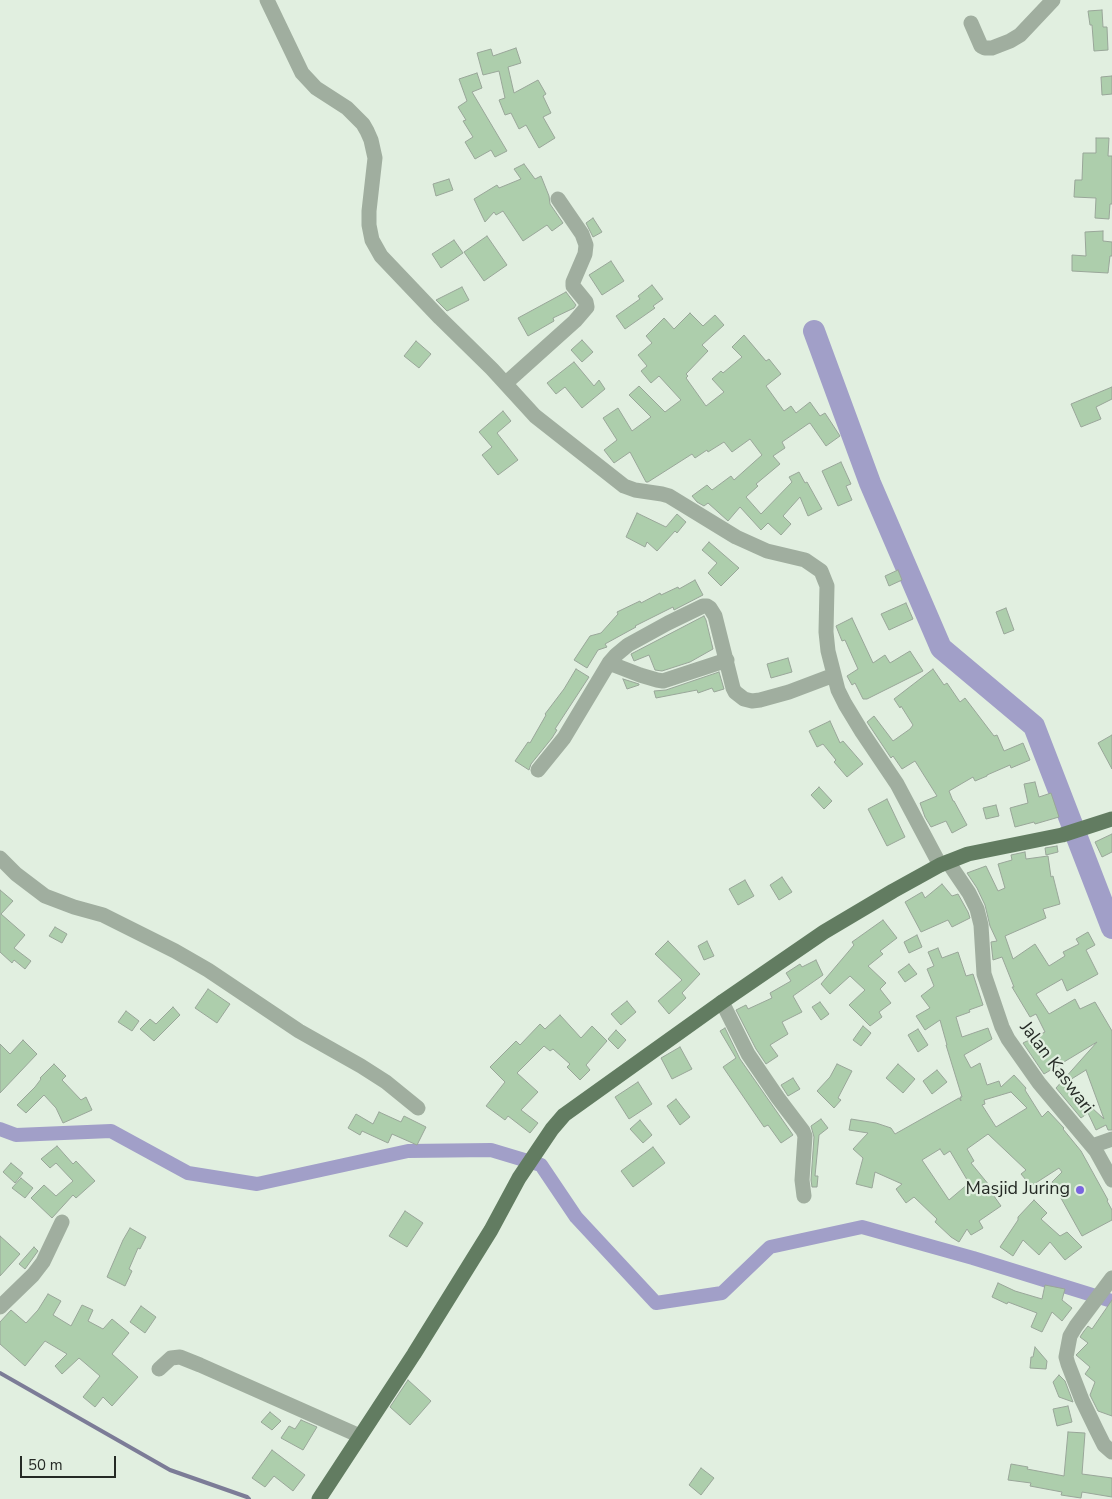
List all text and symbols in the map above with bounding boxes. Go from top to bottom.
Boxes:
street label: Jalan Kaswari [1014,1018,1098,1118]
place label: Masjid Juring [966,1179,1070,1201]
marker: Masjid Juring [1074,1184,1086,1196]
scale bar [22,1446,119,1478]
text: 50 m [28,1455,63,1475]

